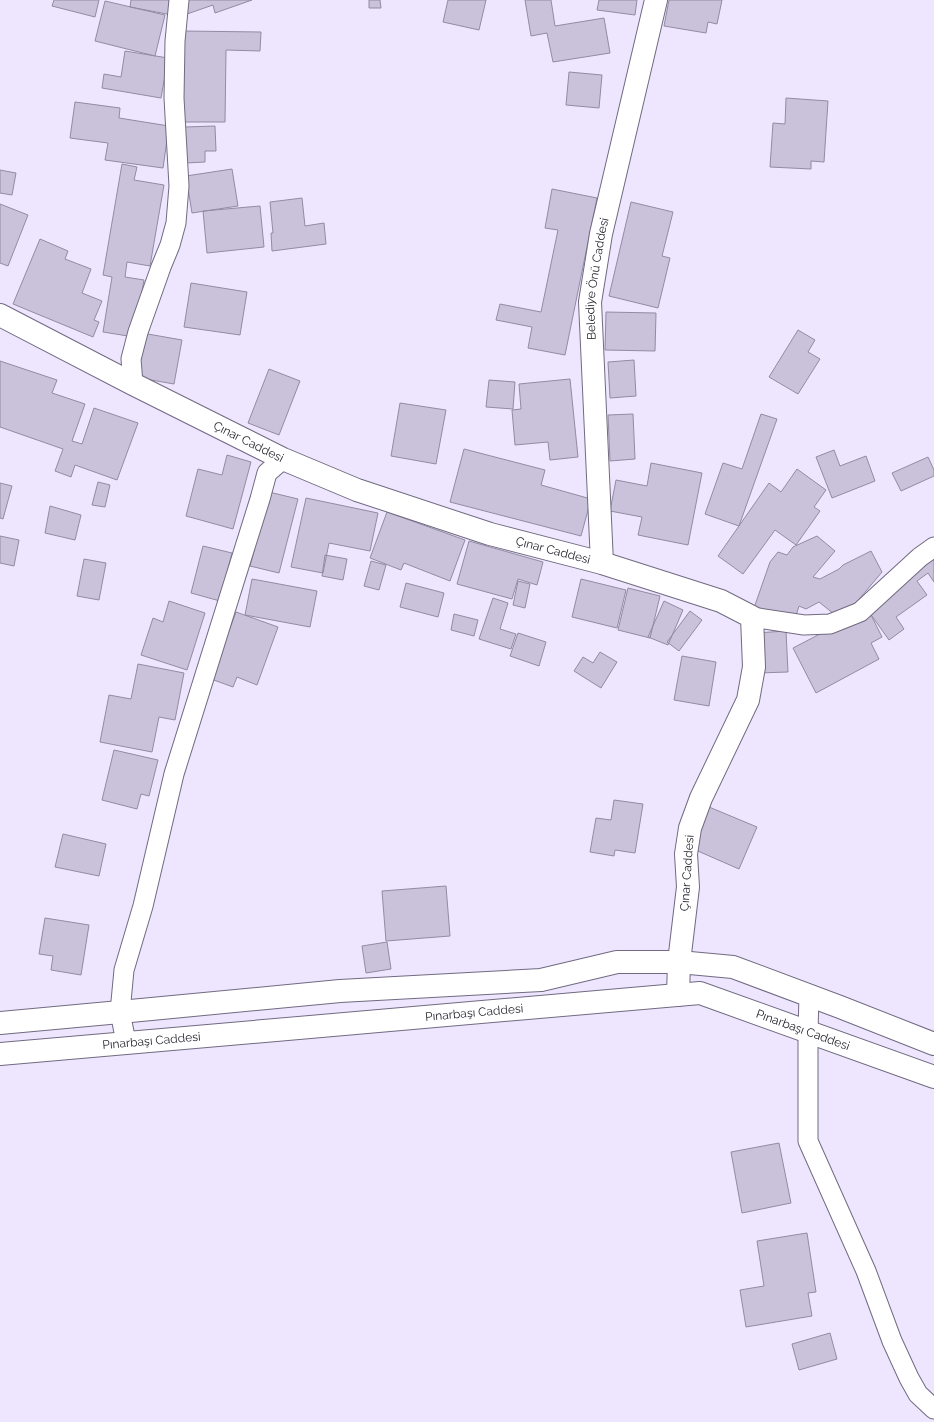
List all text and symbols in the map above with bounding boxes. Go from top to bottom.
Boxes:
street label: Belediye Önü Caddesi [583,216,612,340]
street label: Çınar Caddesi [211,418,286,465]
street label: Çınar Caddesi [514,534,592,567]
street label: Çınar Caddesi [677,834,697,912]
street label: Pınarbaşı Caddesi [425,1001,524,1024]
street label: Pınarbaşı Caddesi [754,1007,852,1053]
street label: Pınarbaşı Caddesi [102,1030,201,1052]

